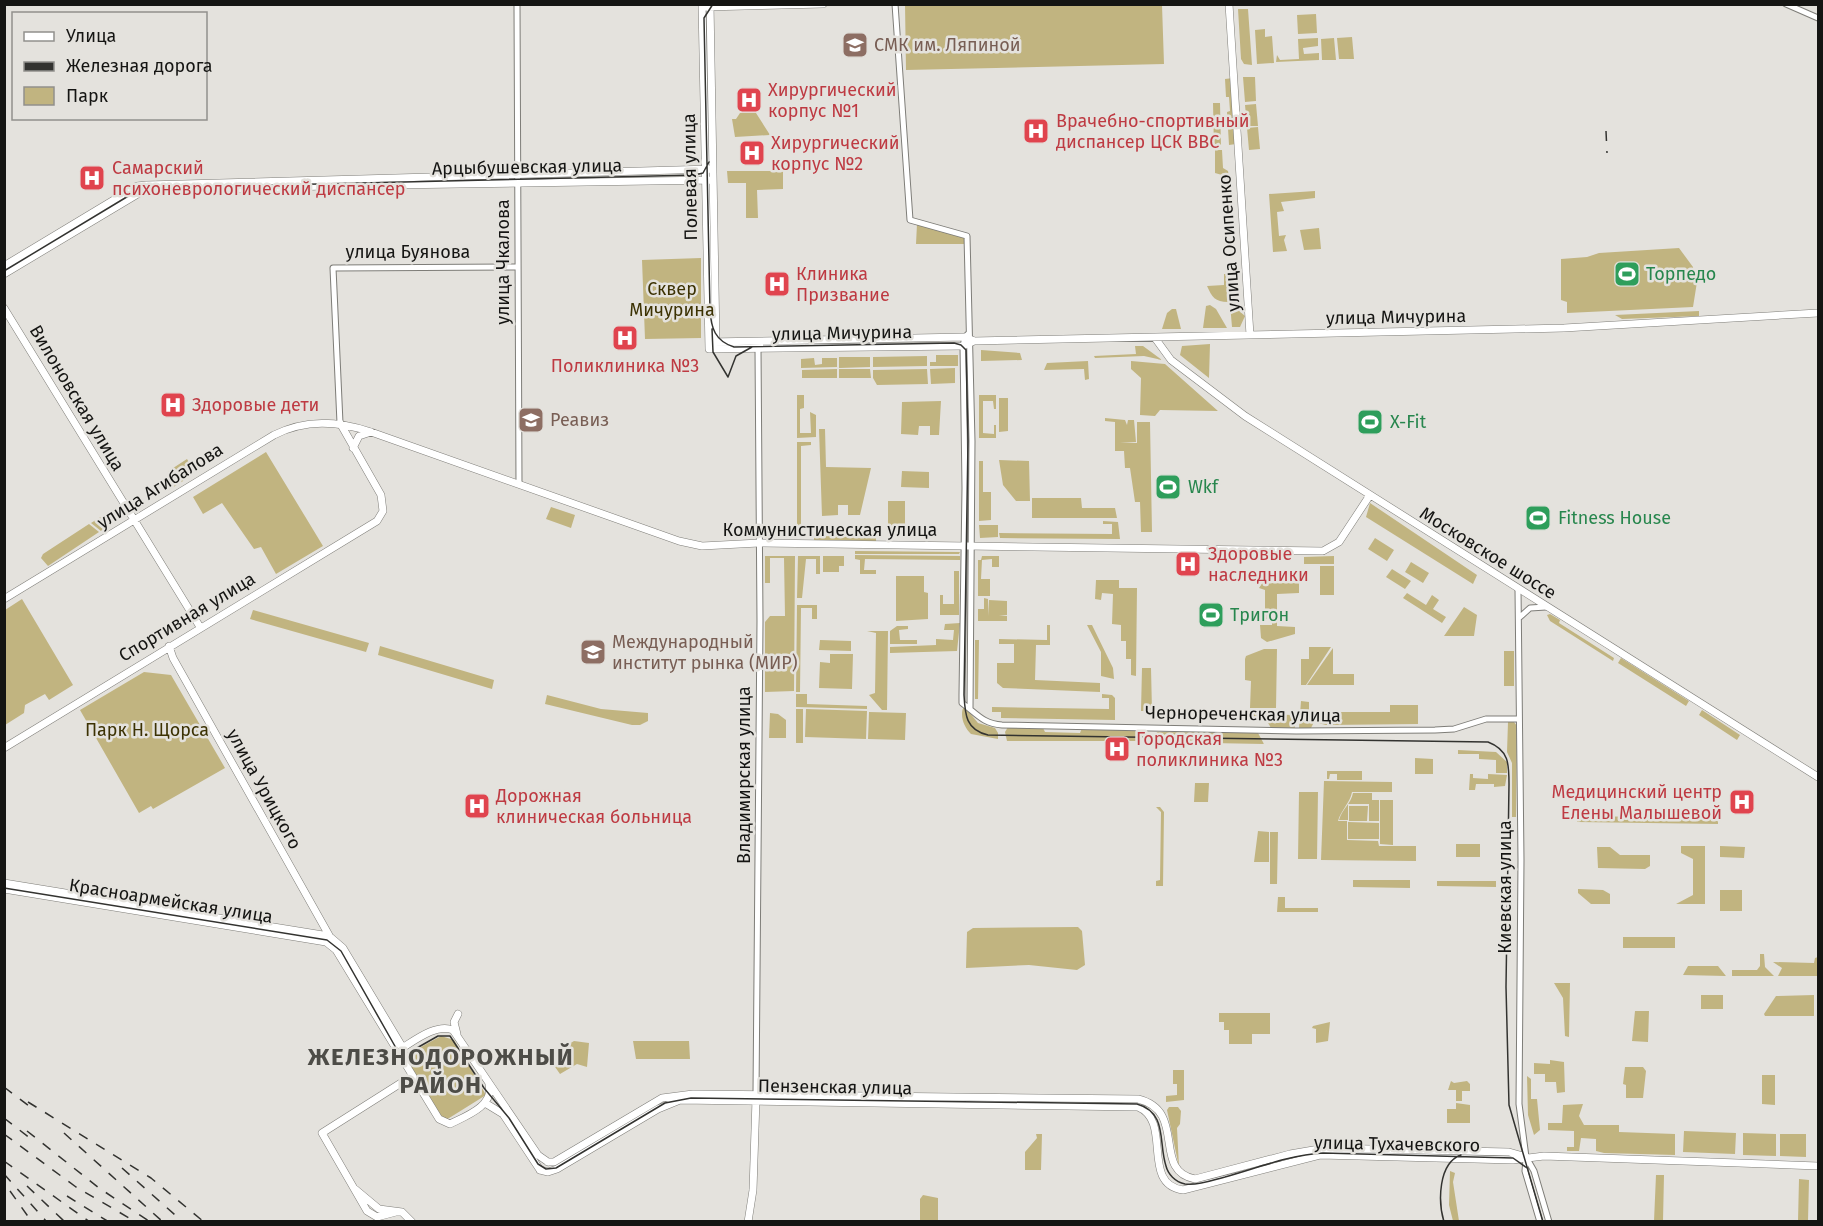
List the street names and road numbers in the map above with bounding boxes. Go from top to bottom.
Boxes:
street label: Полевая улица [678,113,702,241]
street label: Арцыбушевская улица [432,154,622,180]
street label: улица Осипенко [1213,174,1245,312]
street label: улица Чкалова [492,199,514,325]
street label: улица Буянова [346,241,470,263]
street label: улица Мичурина [1326,305,1466,329]
street label: Вилоновская улица [25,321,129,475]
street label: улица Мичурина [772,321,912,345]
street label: улица Агибалова [93,438,227,534]
street label: Московское шоссе [1416,502,1560,604]
street label: Коммунистическая улица [723,519,937,541]
street label: Спортивная улица [115,568,259,666]
street label: Владимирская улица [733,686,755,864]
street label: Чернореченская улица [1145,701,1341,727]
street label: улица Урицкого [222,725,306,853]
street label: Киевская улица [1494,820,1516,954]
street label: Красноармейская улица [68,874,274,928]
street label: Пензенская улица [758,1075,912,1099]
street label: улица Тухачевского [1314,1132,1480,1156]

